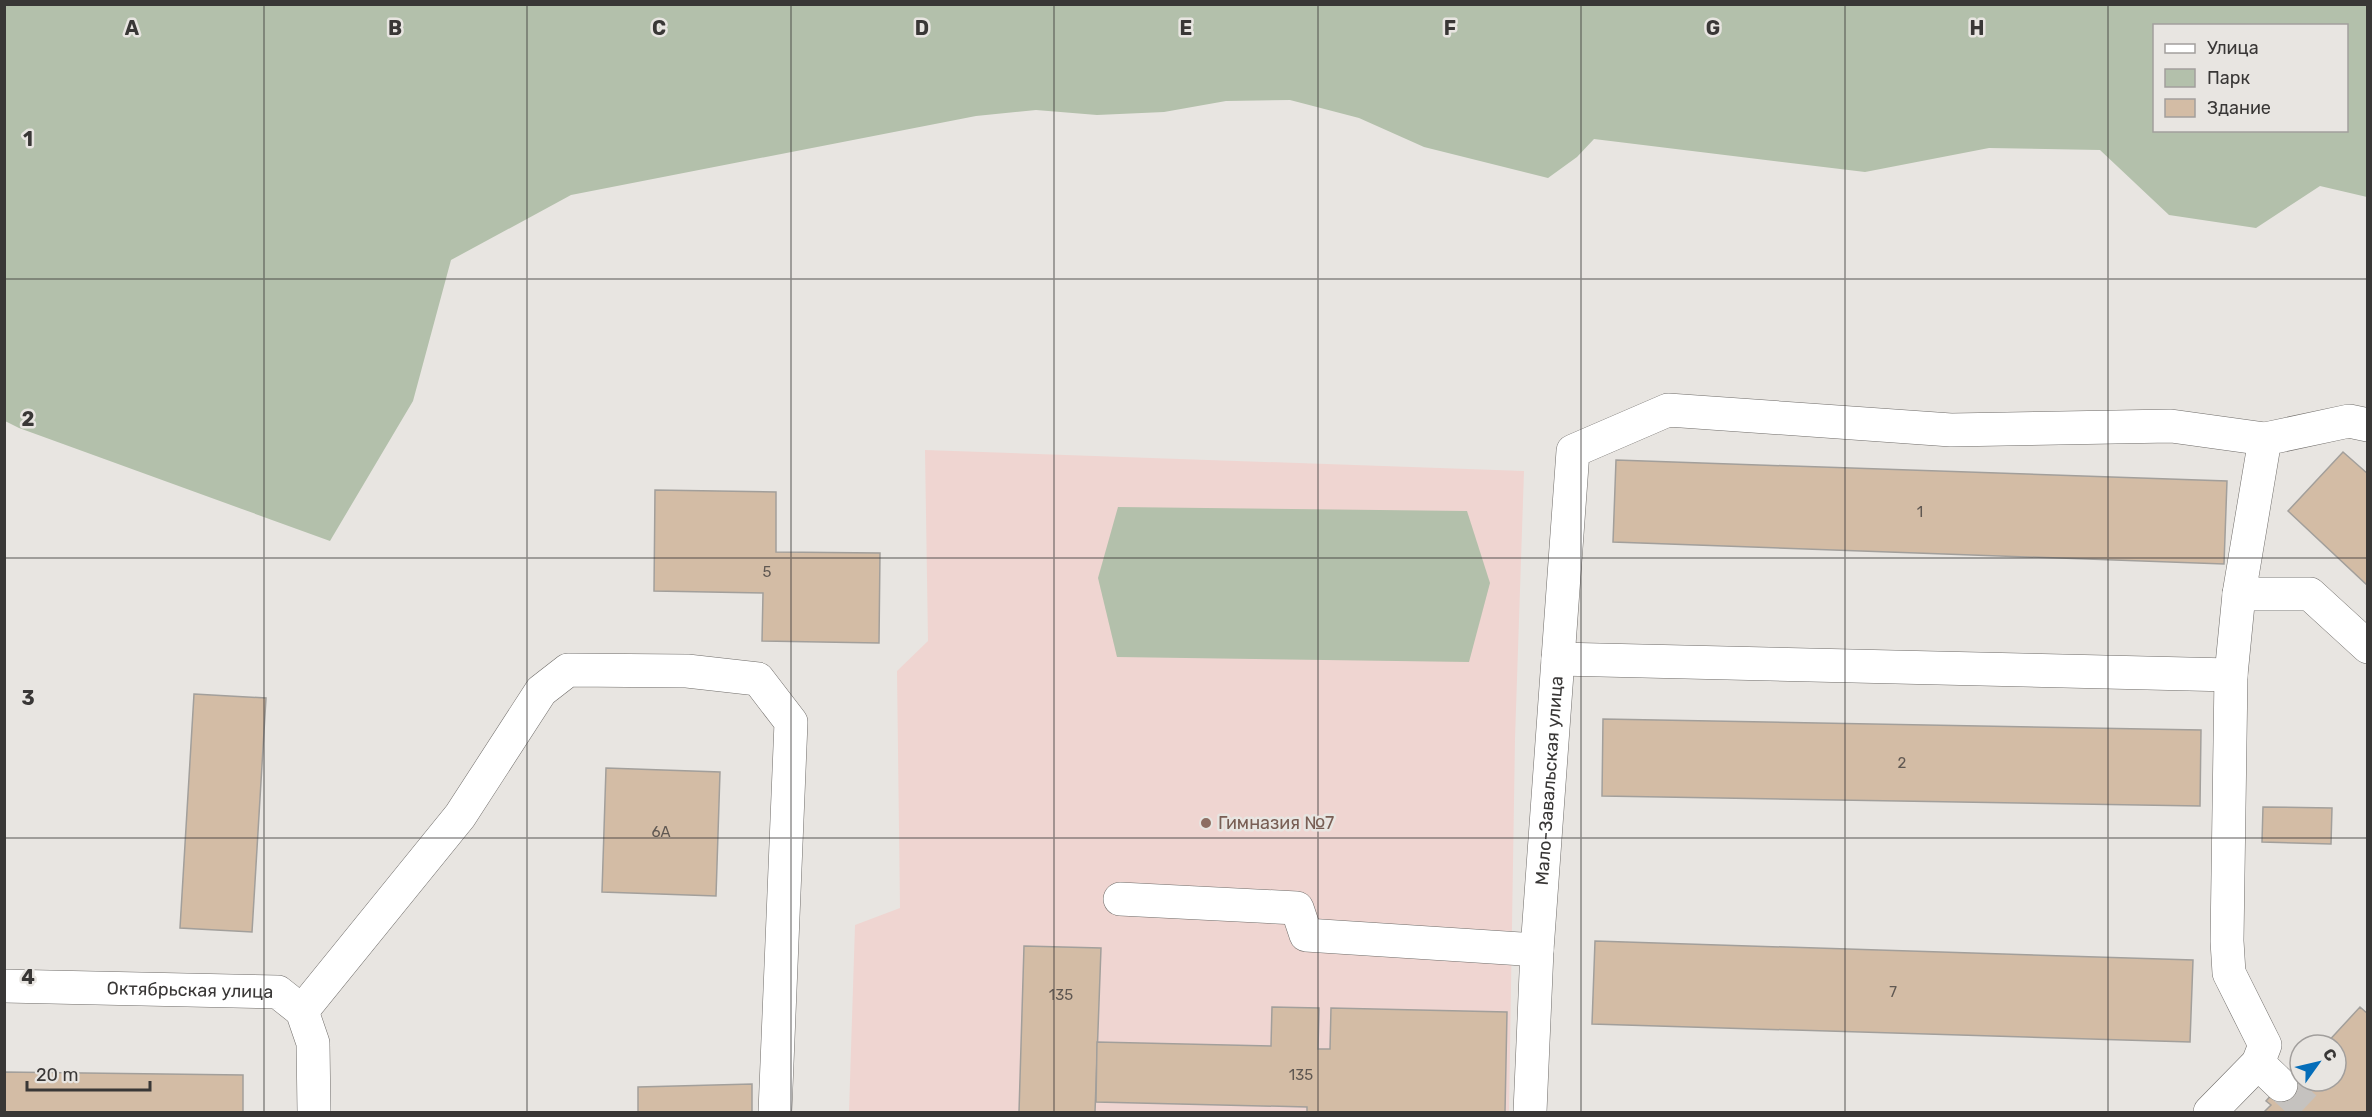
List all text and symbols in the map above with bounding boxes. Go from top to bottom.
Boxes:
text: A [125,16,140,40]
text: B [388,16,402,40]
text: C [652,16,666,40]
text: D [915,16,929,40]
text: E [1180,16,1192,40]
text: F [1444,16,1456,40]
text: G [1706,16,1720,40]
text: H [1970,16,1984,40]
legend [2153,24,2348,132]
text: Улица [2207,37,2259,59]
text: Парк [2207,67,2251,89]
text: Здание [2207,97,2271,119]
text: 1 [23,127,33,151]
text: 2 [22,407,35,431]
house number: 1 [1917,503,1923,521]
house number: 5 [763,563,772,581]
street label: Мало-Завальская улица [1531,675,1568,886]
text: 3 [21,686,35,710]
house number: 2 [1898,754,1907,772]
place label: Гимназия №7 [1218,812,1334,834]
marker: Гимназия №7 [1199,816,1213,830]
house number: 6А [651,823,671,841]
text: 4 [21,965,35,989]
street label: Октябрьская улица [106,977,274,1003]
house number: 7 [1889,983,1897,1001]
house number: 135 [1049,986,1073,1004]
north arrow [2288,1033,2348,1093]
text: С [2319,1045,2341,1065]
scale bar [27,1054,150,1092]
text: 20 m [36,1064,78,1086]
house number: 135 [1289,1066,1313,1084]

